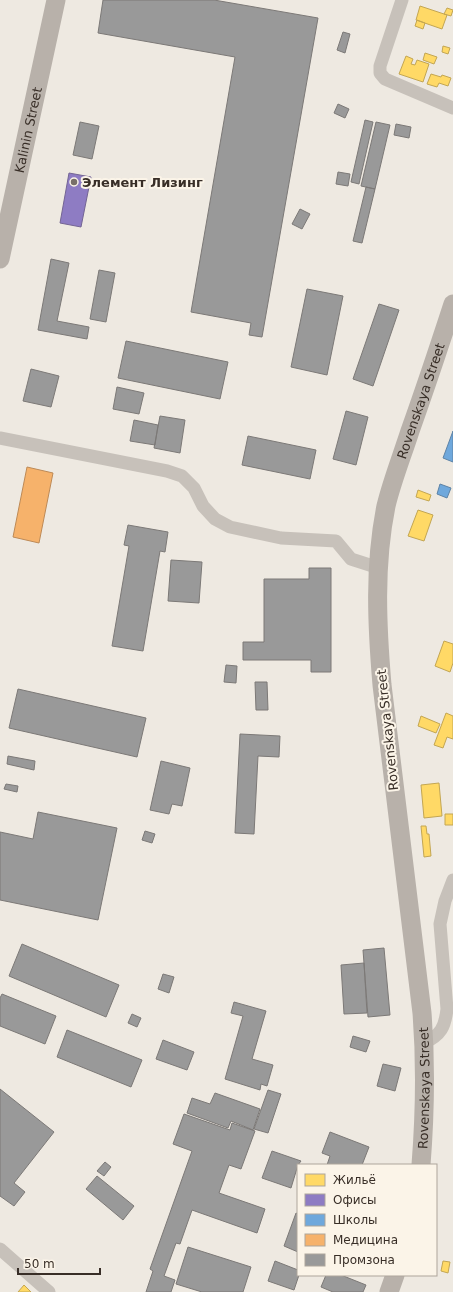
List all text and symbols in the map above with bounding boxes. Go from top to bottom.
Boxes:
street label: Kalinin Street [12,86,45,174]
place label: Элемент Лизинг [82,175,203,190]
marker: Элемент Лизинг [69,177,79,187]
street label: Rovenskaya Street [394,341,448,461]
street label: Rovenskaya Street [374,669,401,791]
street label: Rovenskaya Street [415,1027,433,1149]
legend [297,1164,437,1276]
text: Жильё [333,1173,376,1187]
text: Офисы [333,1193,377,1207]
text: Школы [333,1213,378,1227]
text: Медицина [333,1233,398,1247]
scale bar [18,1250,100,1276]
text: Промзона [333,1253,395,1267]
text: 50 m [24,1257,55,1271]

